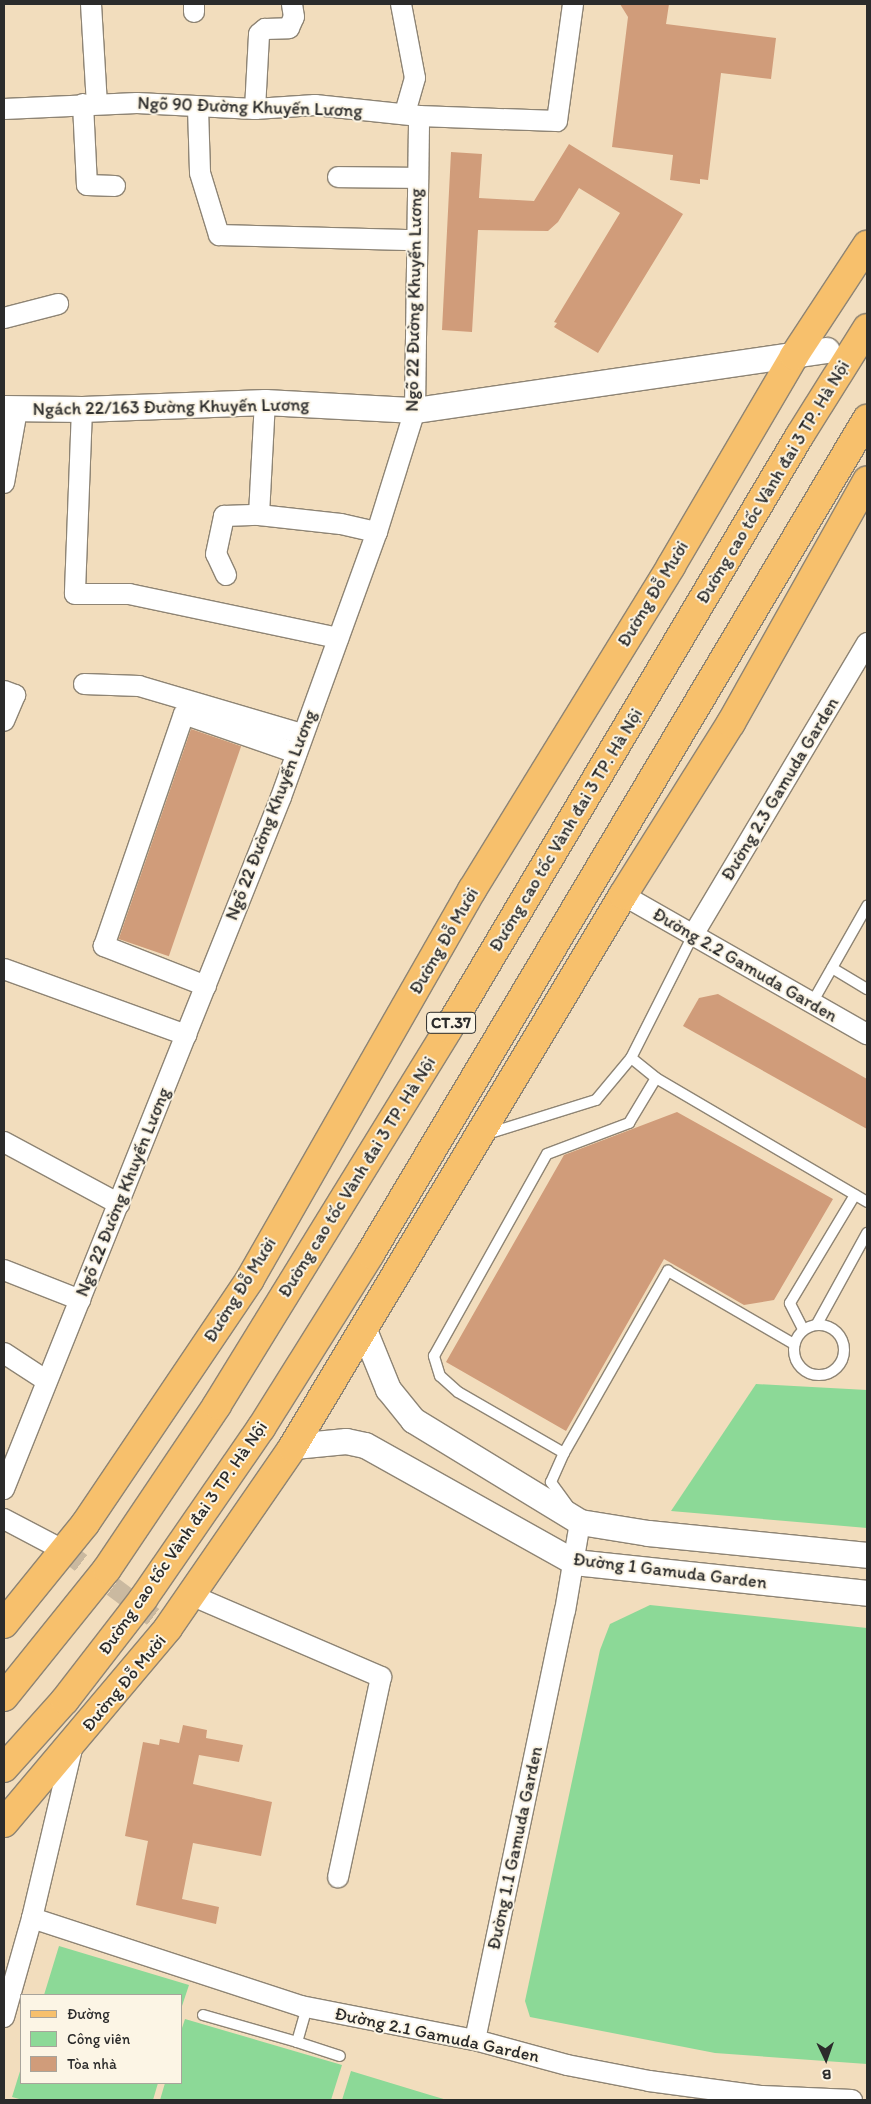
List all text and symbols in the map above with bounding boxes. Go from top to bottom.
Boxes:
street label: Ngõ 90 Đường Khuyến Lương [137,92,363,122]
street label: Ngõ 22 Đường Khuyến Lương [401,188,427,412]
street label: Đường cao tốc Vành đai 3 TP. Hà Nội [692,356,854,608]
street label: Ngách 22/163 Đường Khuyến Lương [32,394,310,420]
street label: Đường Đỗ Mười [613,537,693,651]
street label: Đường 2.3 Gamuda Garden [717,693,843,885]
street label: Đường cao tốc Vành đai 3 TP. Hà Nội [485,704,647,956]
street label: Ngõ 22 Đường Khuyến Lương [221,707,321,923]
street label: Đường Đỗ Mười [405,884,483,998]
street label: Đường 2.2 Gamuda Garden [649,903,841,1027]
road number: CT.37 [426,1010,476,1036]
street label: Đường cao tốc Vành đai 3 TP. Hà Nội [274,1052,440,1302]
street label: Ngõ 22 Đường Khuyến Lương [71,1084,175,1300]
street label: Đường Đỗ Mười [199,1234,281,1346]
street label: Đường cao tốc Vành đai 3 TP. Hà Nội [94,1417,272,1659]
street label: Đường 1 Gamuda Garden [572,1548,768,1594]
street label: Đường Đỗ Mười [77,1630,171,1736]
street label: Đường 1.1 Gamuda Garden [483,1744,547,1952]
legend [20,1994,182,2084]
street label: Đường 2.1 Gamuda Garden [333,2003,541,2067]
text: Đường [67,2005,110,2023]
text: Công viên [67,2030,130,2048]
north arrow [801,2034,851,2084]
text: Tòa nhà [67,2055,117,2073]
text: B [822,2066,832,2083]

